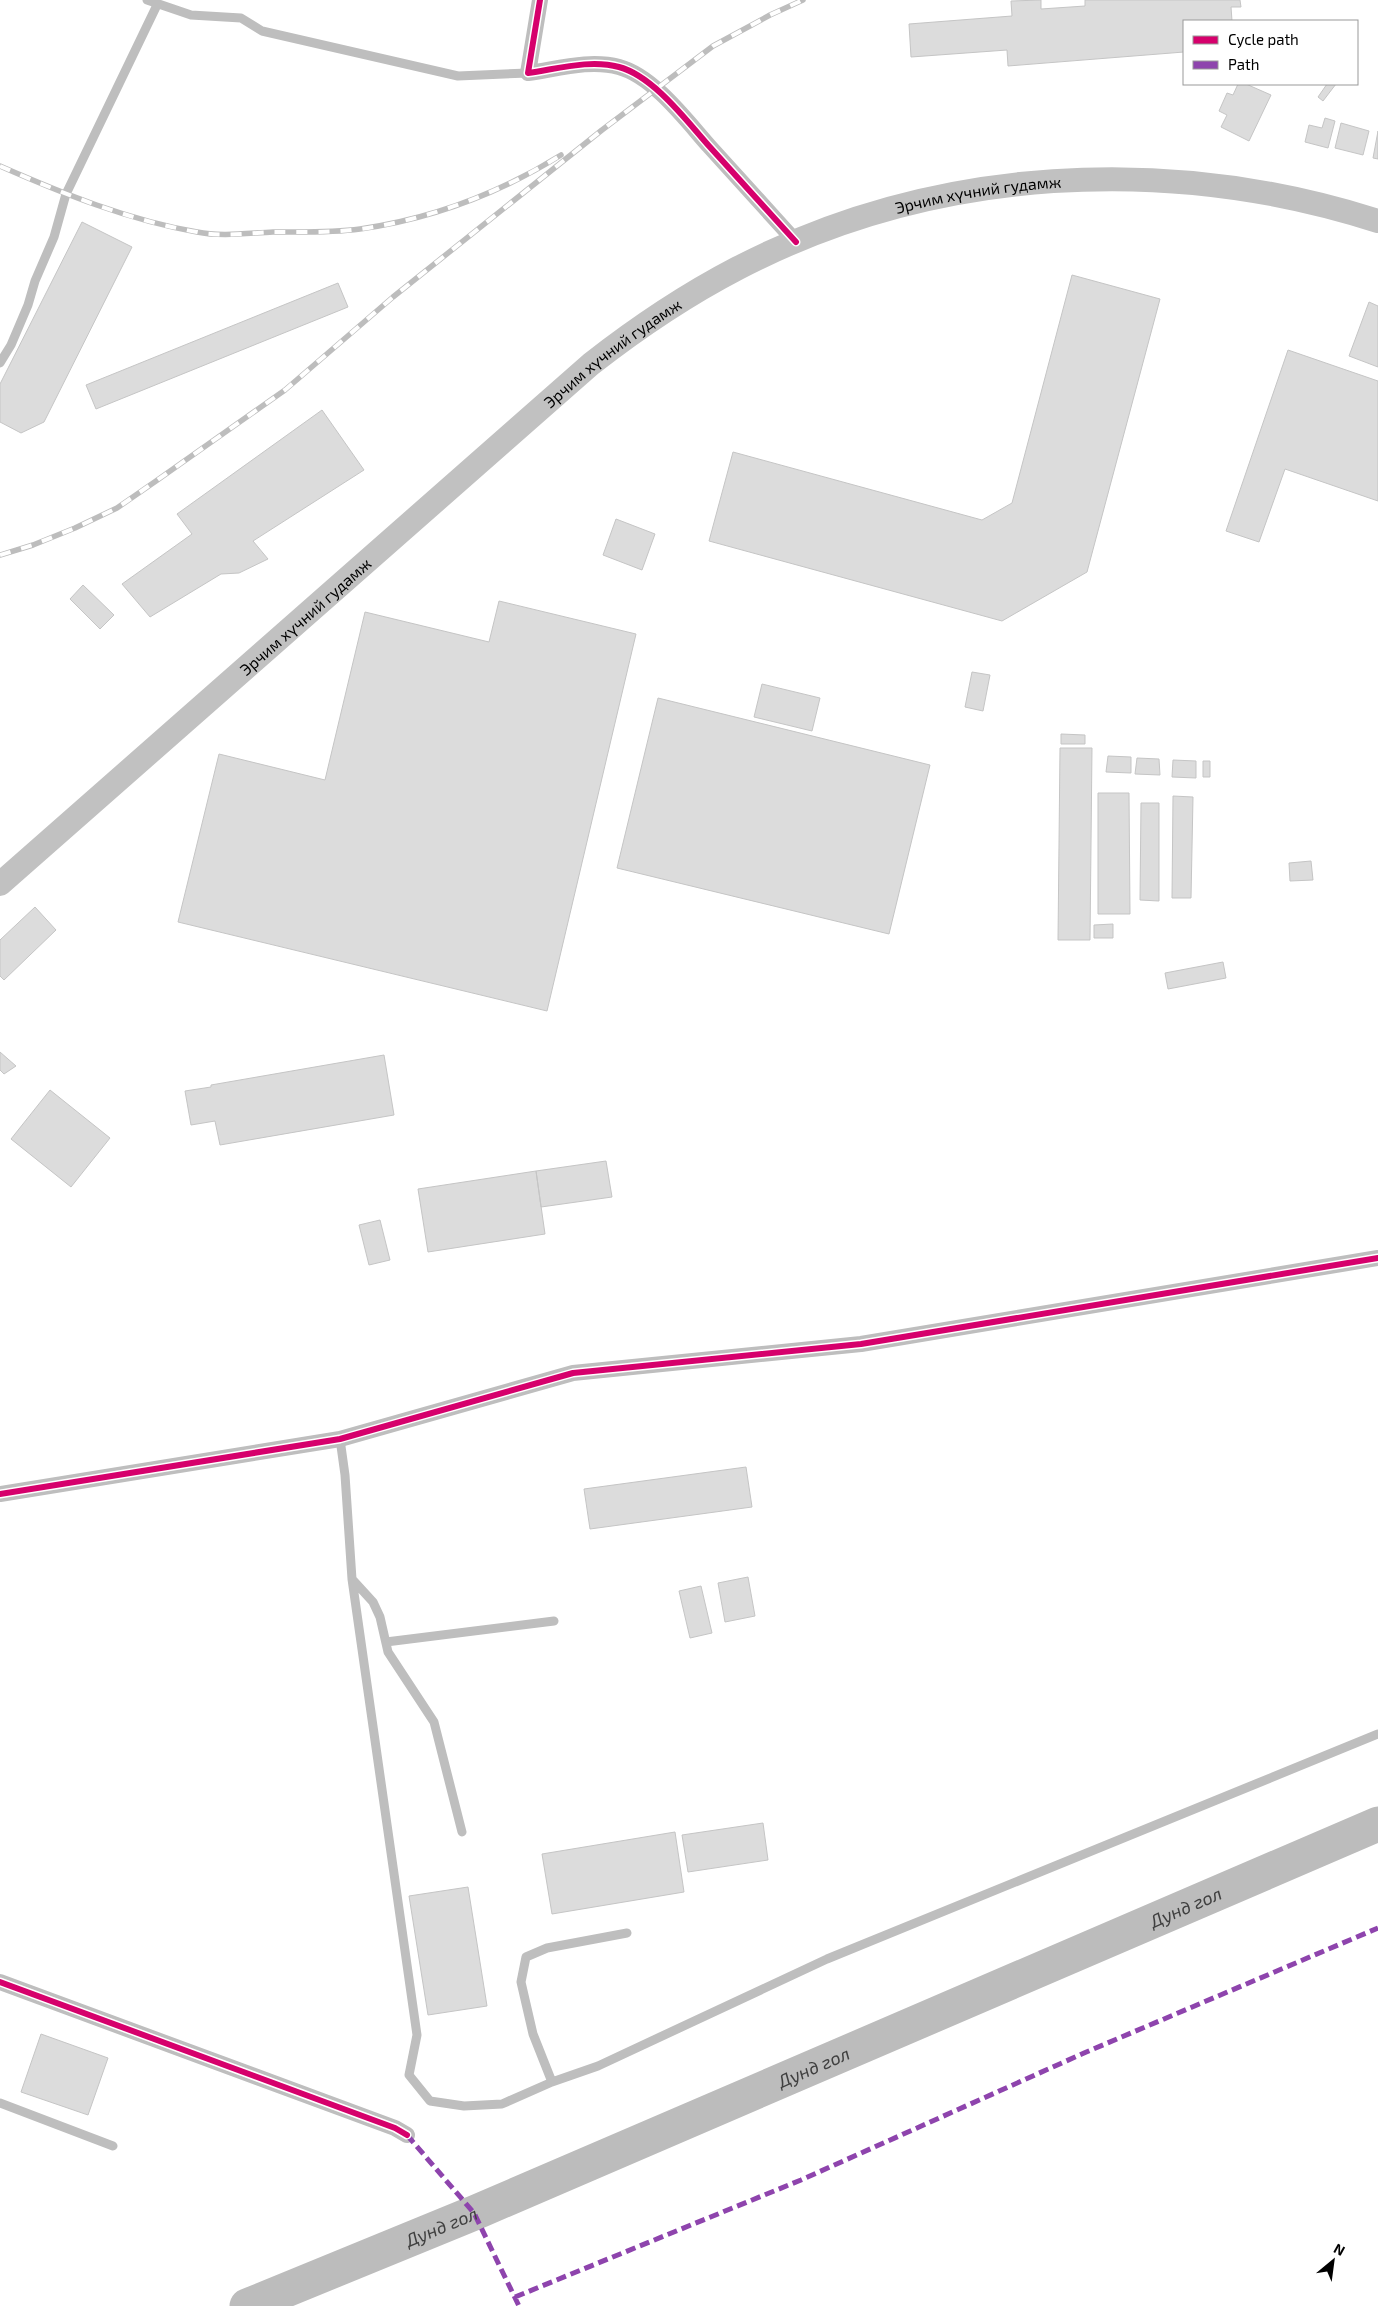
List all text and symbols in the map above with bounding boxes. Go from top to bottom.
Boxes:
legend [1183,20,1358,85]
text: Cycle path [1228,30,1299,48]
text: Path [1228,55,1259,73]
street label: Эрчим хүчний гудамж [893,171,1062,216]
street label: Эрчим хүчний гудамж [539,294,685,411]
street label: Эрчим хүчний гудамж [235,553,375,678]
water label: Дунд гол [1145,1882,1225,1932]
water label: Дунд гол [773,2042,853,2092]
water label: Дунд гол [401,2202,481,2251]
north arrow [1308,2236,1358,2286]
text: N [1331,2239,1348,2259]

